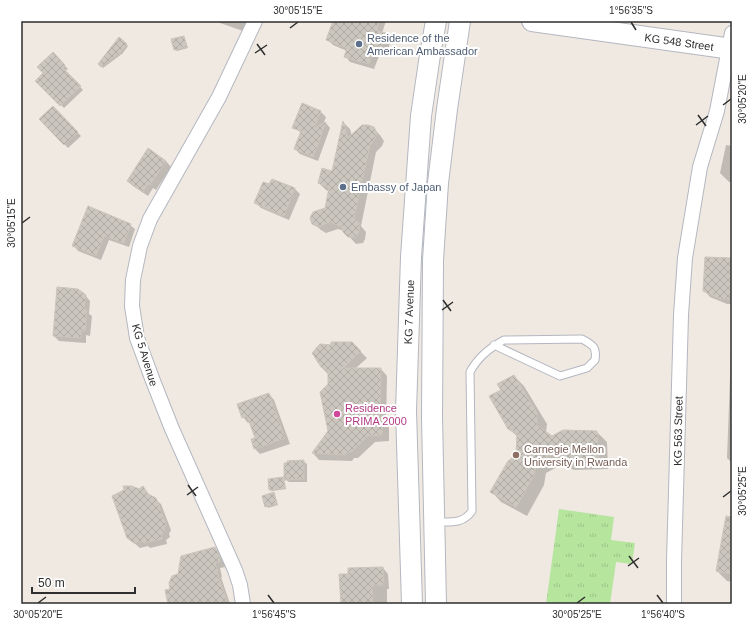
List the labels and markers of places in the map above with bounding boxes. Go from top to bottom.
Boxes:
place label: Residence of the American Ambassador [367,32,478,57]
marker: Residence of the American Ambassador [354,39,364,49]
place label: Embassy of Japan [351,181,442,193]
marker: Embassy of Japan [338,182,348,192]
place label: Residence PRIMA 2000 [345,402,407,427]
marker: Residence PRIMA 2000 [332,409,342,419]
place label: Carnegie Mellon University in Rwanda [524,443,628,468]
marker: Carnegie Mellon University in Rwanda [511,450,521,460]

